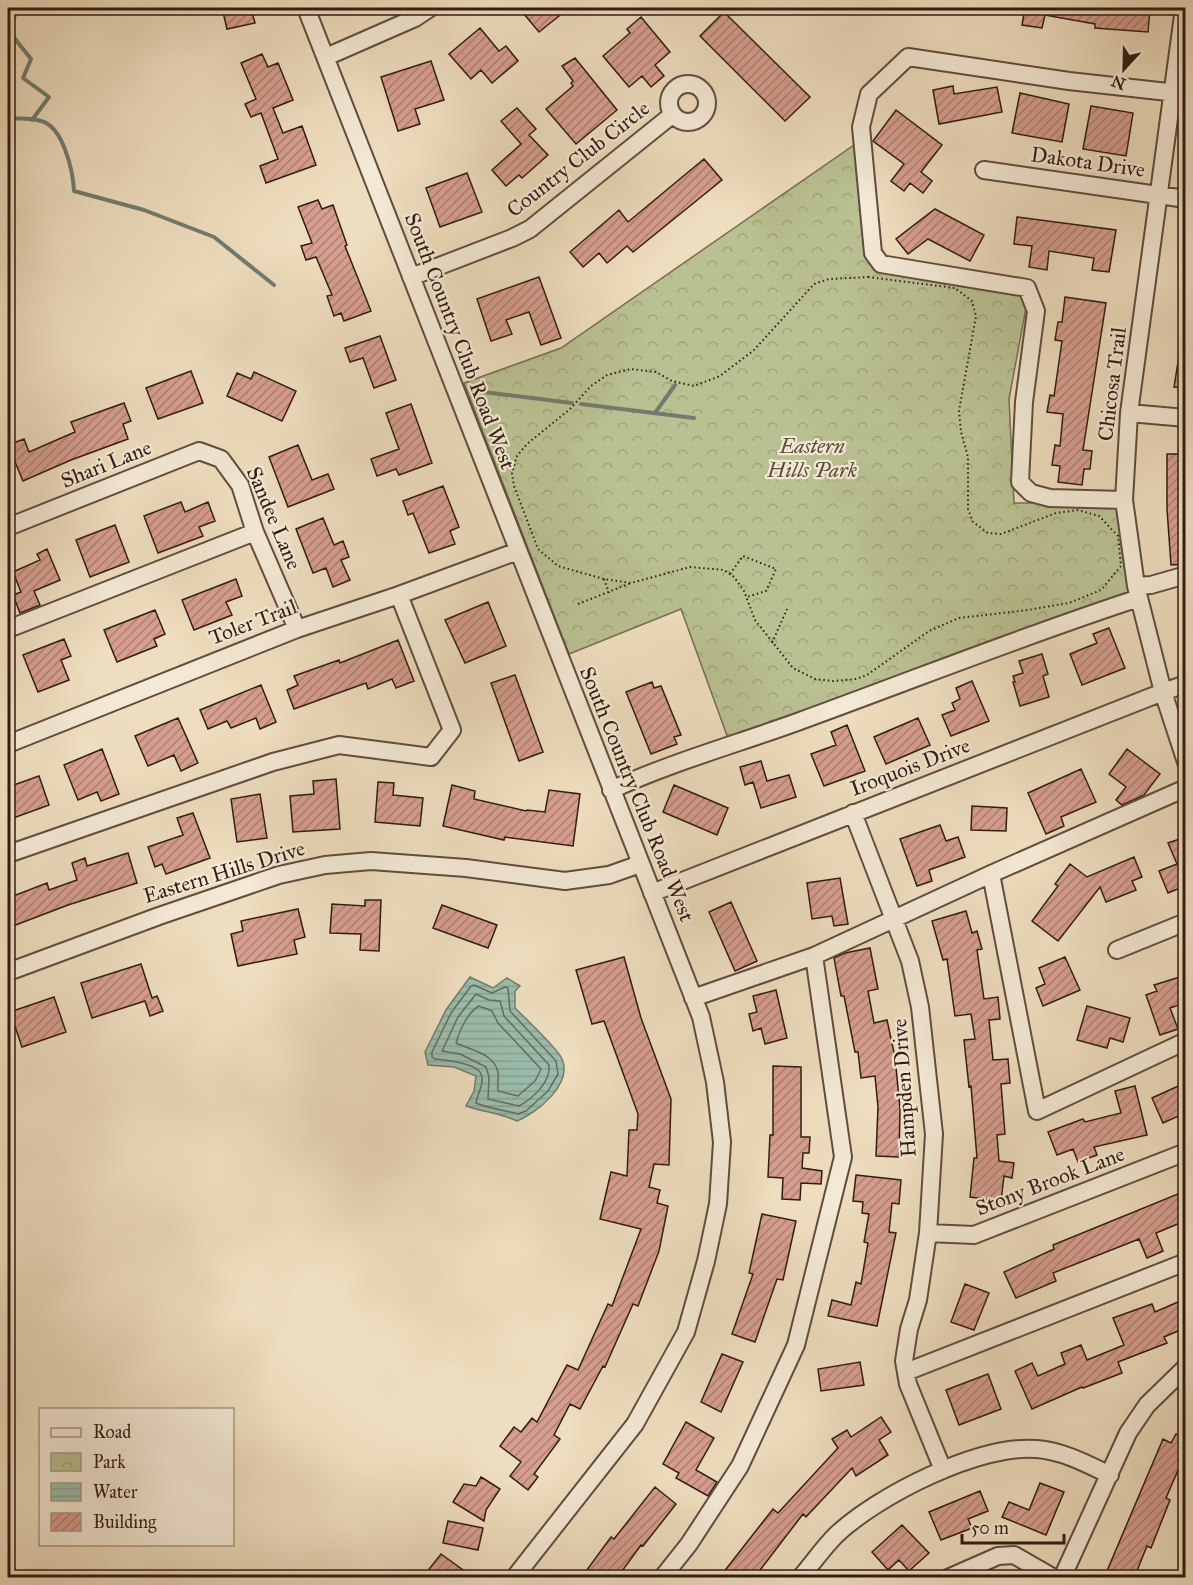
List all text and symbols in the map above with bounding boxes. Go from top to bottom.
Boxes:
north arrow [1094,39,1154,99]
text: N [1108,71,1128,94]
street label: Country Club Circle [501,95,655,223]
street label: Dakota Drive [1029,141,1147,183]
street label: South Country Club Road West [399,209,521,474]
street label: Chicosa Trail [1092,325,1132,442]
park label: Eastern Hills Park [766,433,858,483]
street label: Shari Lane [57,434,155,494]
street label: Sandee Lane [241,463,307,574]
street label: Toler Trail [205,593,301,651]
street label: South Country Club Road West [574,663,700,926]
street label: Iroquois Drive [847,732,974,802]
street label: Eastern Hills Drive [140,835,308,909]
street label: Hampden Drive [886,1018,922,1158]
street label: Stony Brook Lane [972,1141,1128,1221]
legend [39,1408,234,1546]
text: Road [93,1421,131,1443]
text: Park [93,1451,126,1473]
text: Water [93,1481,138,1503]
scale bar [962,1507,1064,1545]
text: Building [93,1511,157,1534]
text: 50 m [971,1517,1009,1539]

